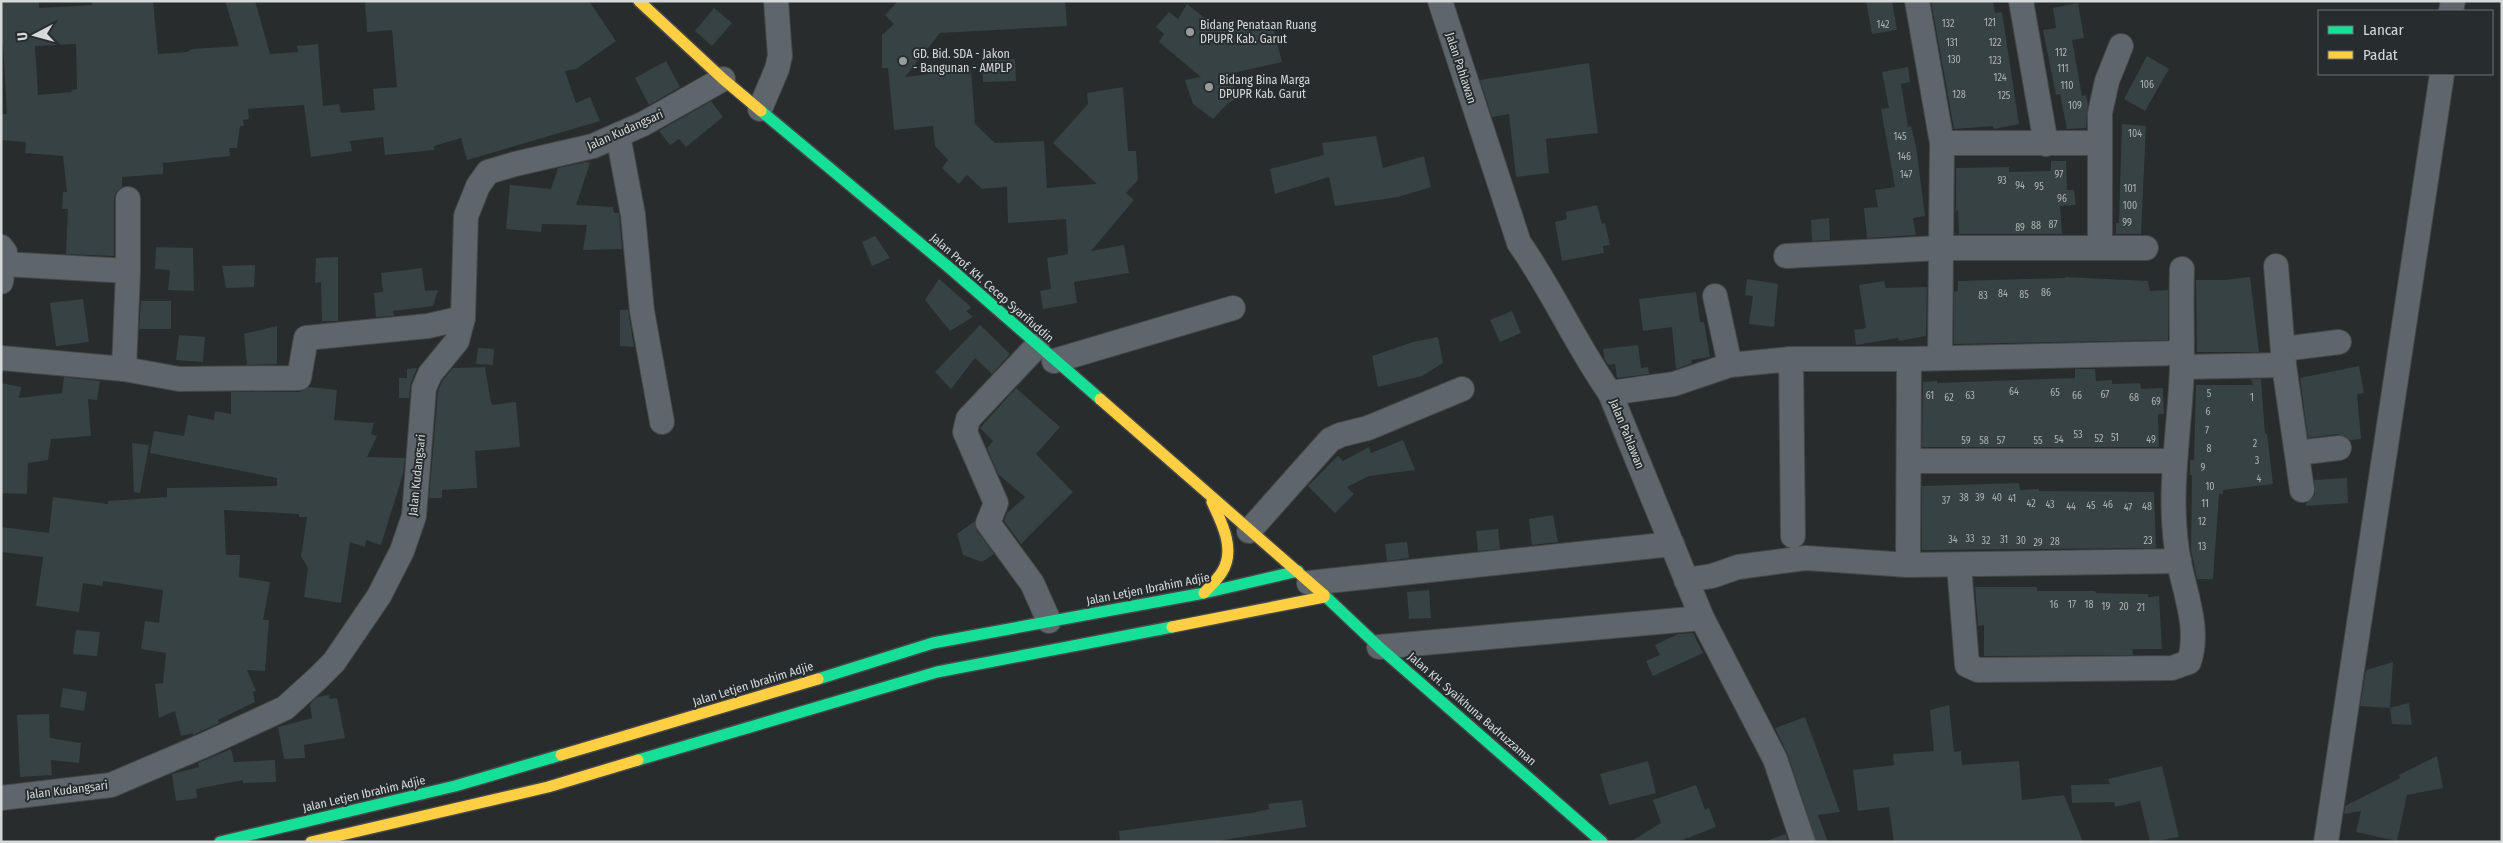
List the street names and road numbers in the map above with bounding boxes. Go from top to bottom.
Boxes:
street label: Jalan Pahlawan [1443,31,1479,105]
street label: Jalan Kudangsari [585,107,665,153]
street label: Jalan Prof. KH. Cecep Syarifuddin [927,231,1057,345]
street label: Jalan Pahlawan [1607,397,1647,471]
street label: Jalan Kudangsari [406,433,428,517]
street label: Jalan Letjen Ibrahim Adjie [1085,570,1211,608]
street label: Jalan KH. Syaikhuna Badruzzaman [1405,649,1539,769]
street label: Jalan Letjen Ibrahim Adjie [691,659,815,709]
street label: Jalan Letjen Ibrahim Adjie [301,773,427,815]
street label: Jalan Kudangsari [25,778,109,802]

